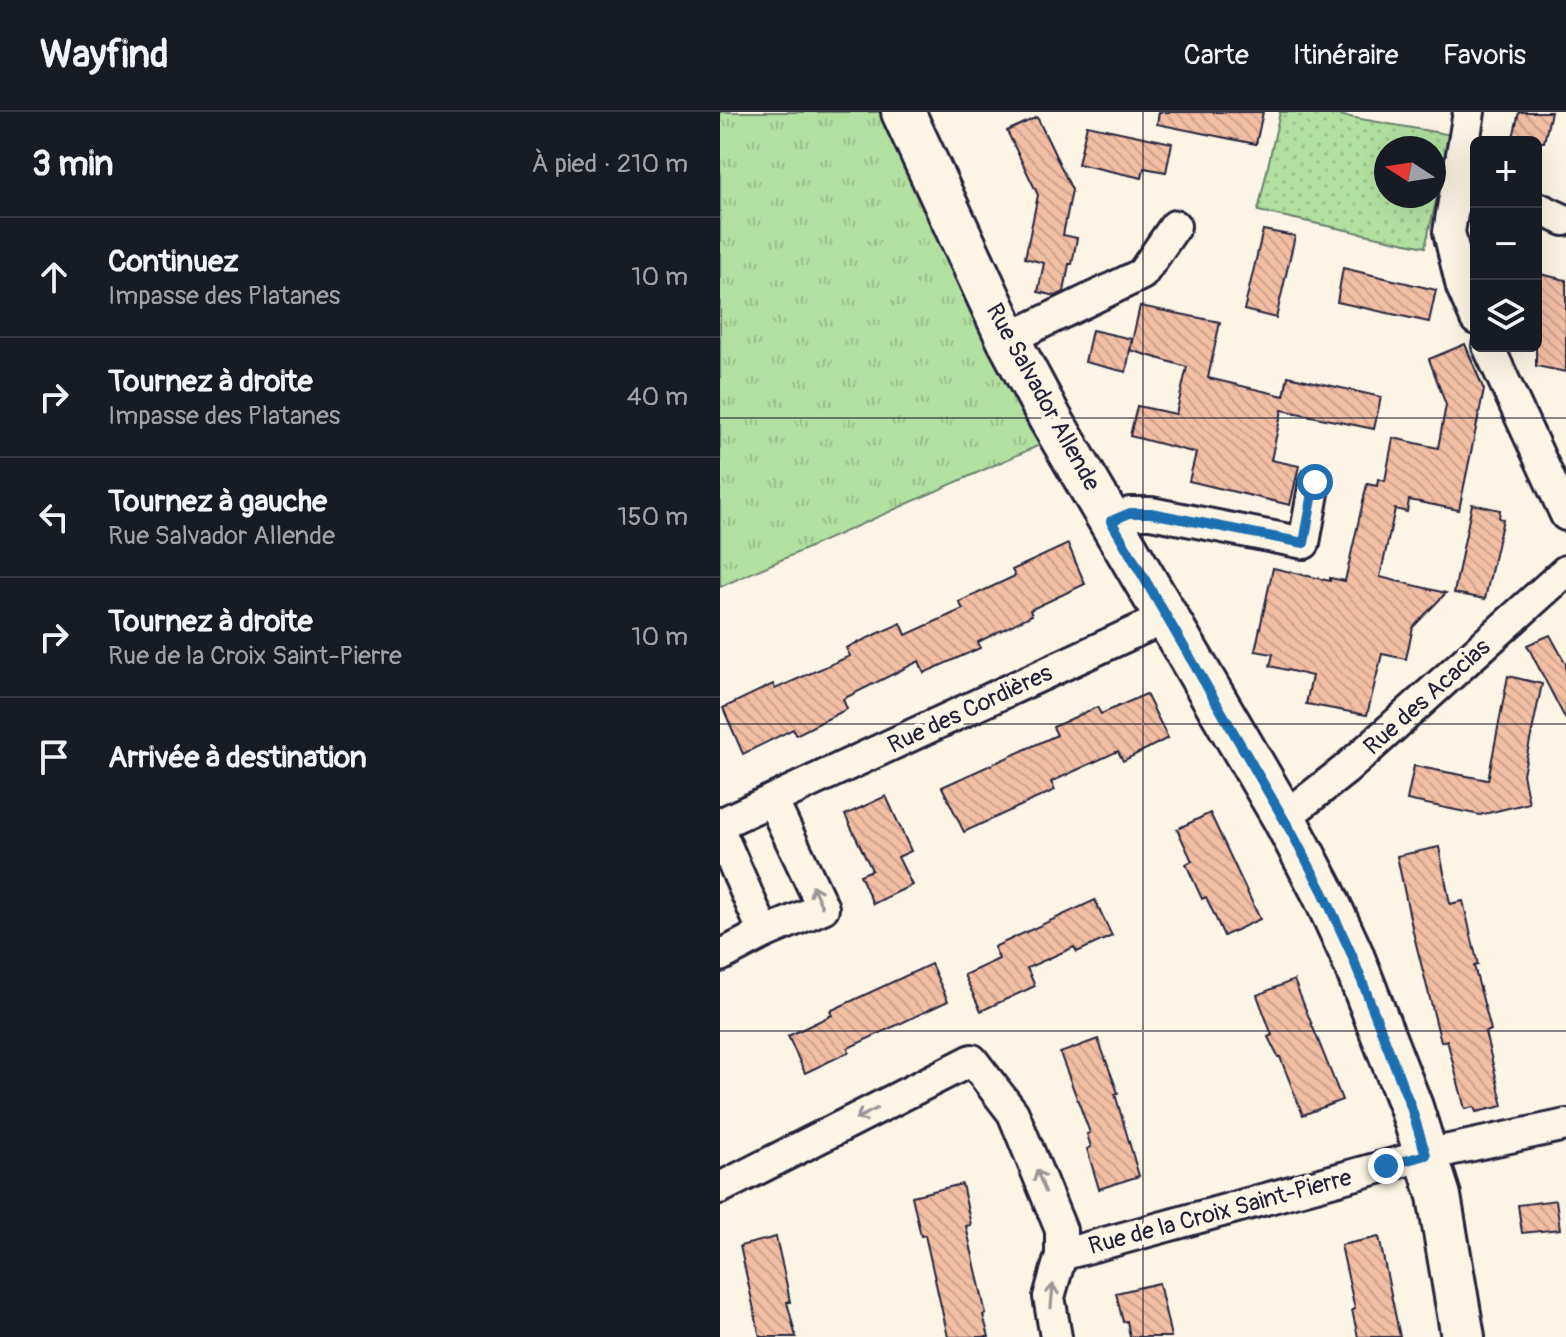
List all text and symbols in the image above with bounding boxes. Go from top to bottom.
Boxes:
text: Wayfind [40,31,169,79]
text: Carte [1183,38,1249,73]
text: Itinéraire [1293,38,1399,73]
text: Favoris [1443,38,1526,73]
north arrow [1374,136,1446,208]
map controls [1470,136,1542,352]
button: + [1470,136,1542,208]
text: 3 min [32,143,114,186]
text: À pied · 210 m [532,148,688,180]
button: − [1470,208,1542,280]
text: Continuez [108,243,239,280]
icon: ahead [32,255,76,299]
text: 10 m [631,261,688,293]
text: Impasse des Platanes [108,280,340,312]
button: layers [1470,280,1542,352]
street label: Rue Salvador Allende [980,298,1107,496]
text: Tournez à droite [108,363,312,400]
icon: right [32,375,76,419]
text: 40 m [626,381,688,413]
text: Impasse des Platanes [108,400,340,432]
route start [1297,464,1333,500]
text: Tournez à gauche [108,483,327,520]
icon: left [32,495,76,539]
text: 150 m [617,501,688,533]
text: Rue Salvador Allende [108,520,335,552]
text: Tournez à droite [108,603,312,640]
icon: right [32,615,76,659]
text: 10 m [631,621,688,653]
street label: Rue des Acacias [1358,632,1496,761]
text: Rue de la Croix Saint-Pierre [108,640,402,672]
street label: Rue des Cordières [883,658,1057,760]
icon: arrive [32,735,76,779]
text: Arrivée à destination [108,739,367,776]
one-way arrow [809,884,824,908]
one-way arrow [854,1107,878,1123]
route end [1368,1148,1404,1184]
street label: Rue de la Croix Saint-Pierre [1085,1163,1355,1261]
one-way arrow [1033,1169,1047,1194]
one-way arrow [1045,1283,1060,1309]

